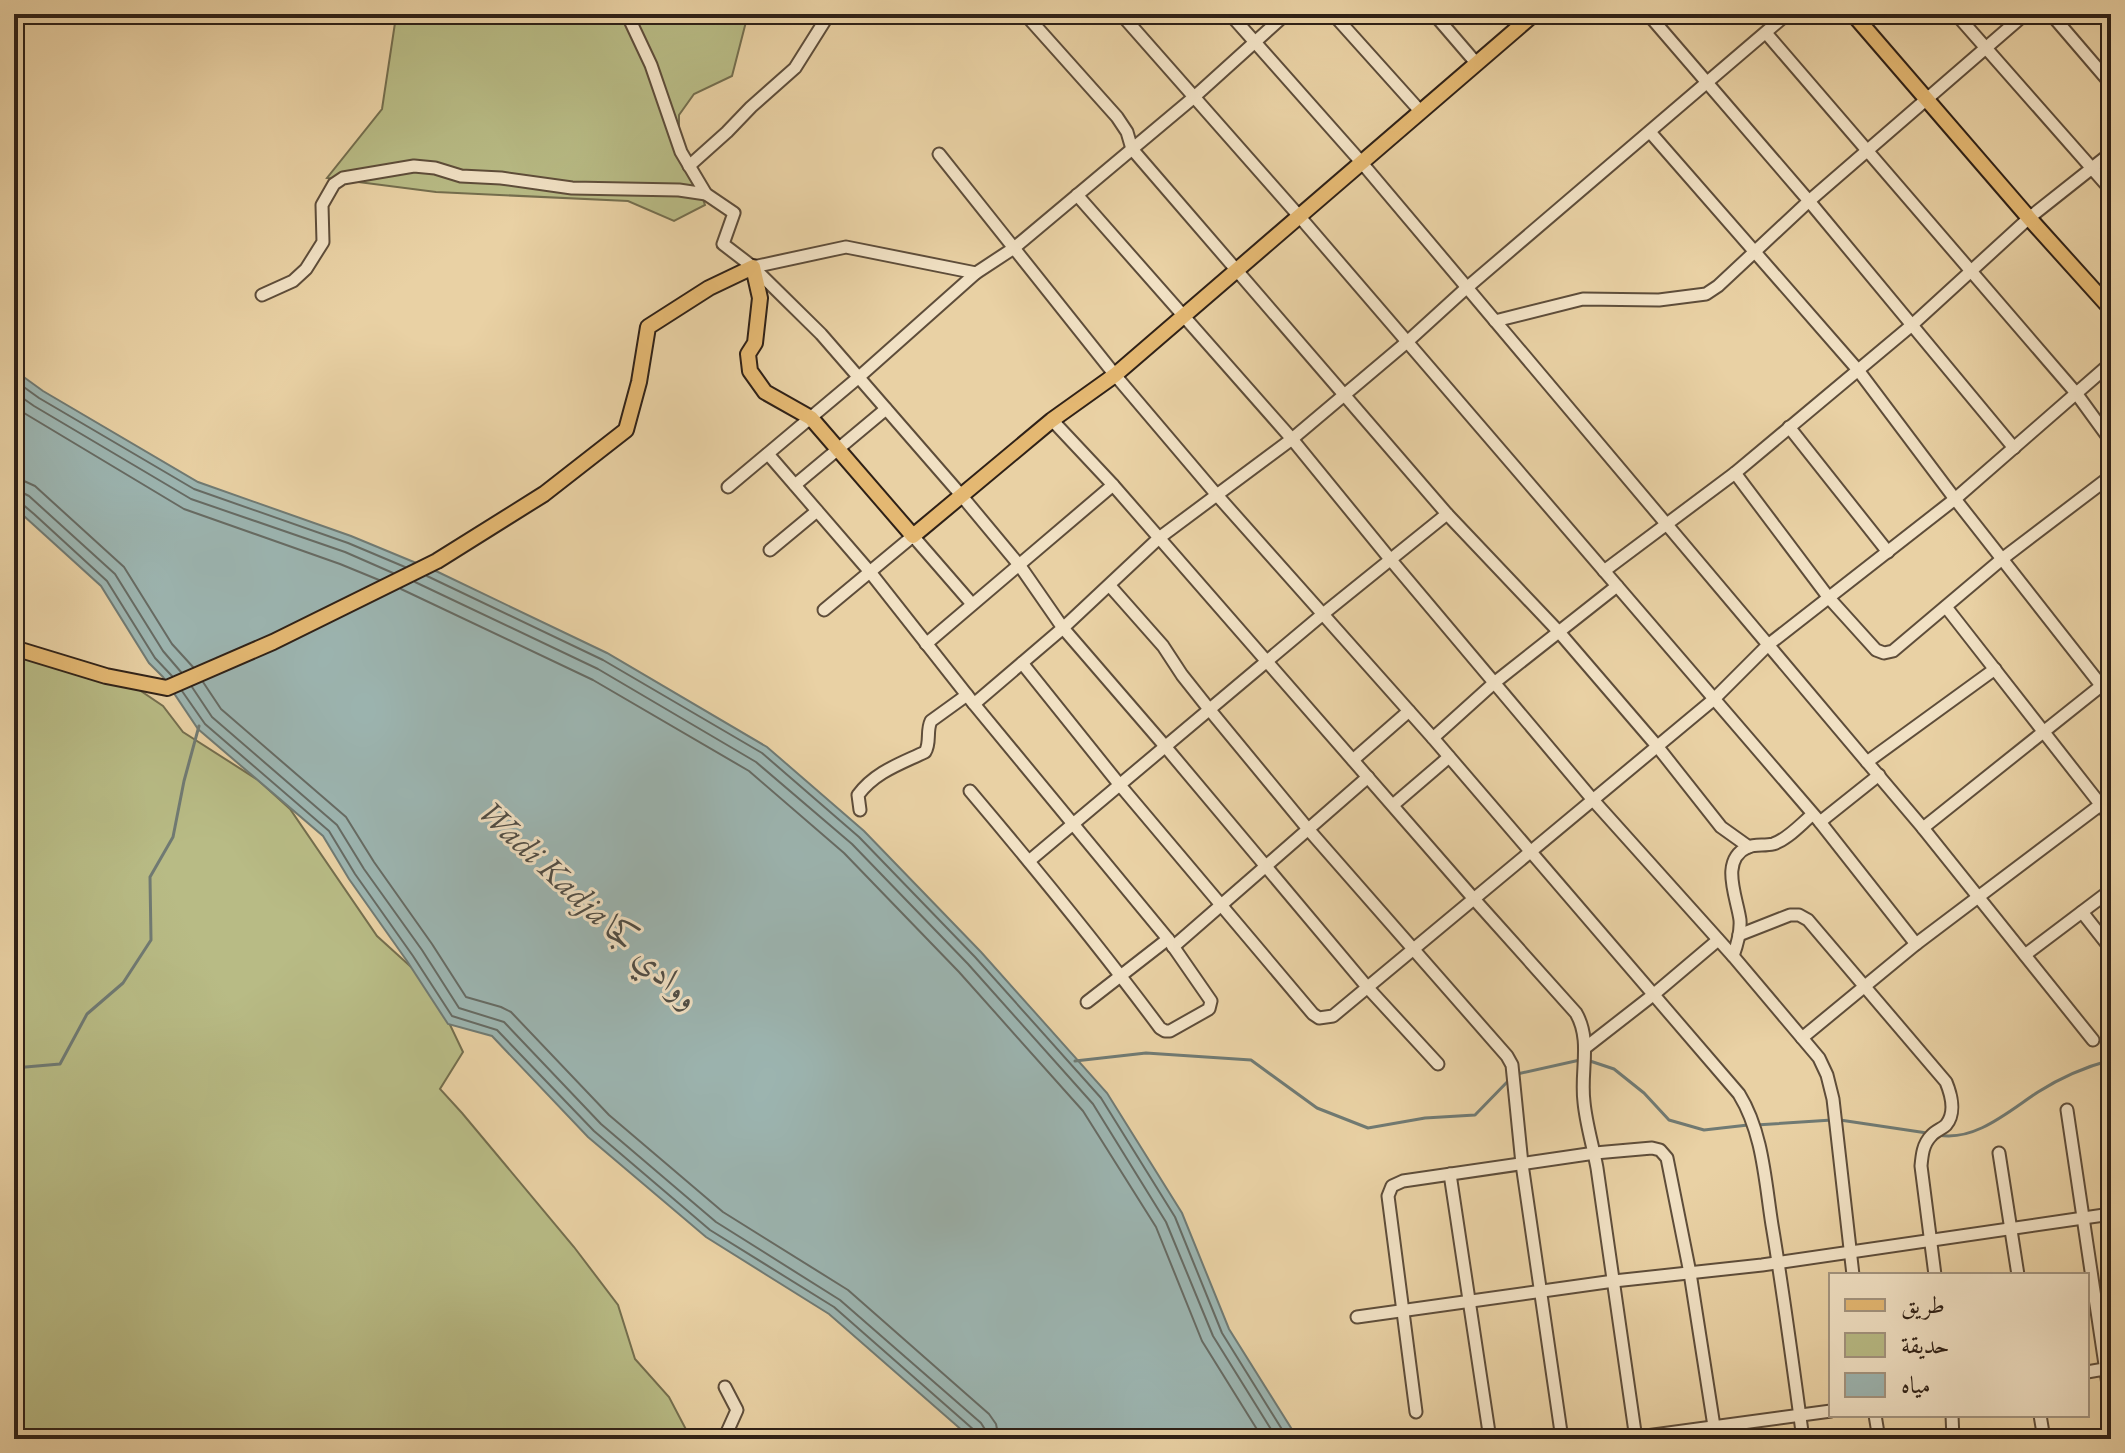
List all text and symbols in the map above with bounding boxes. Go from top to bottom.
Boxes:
water label: Wadi Kadja ووادي كجا [465,789,711,1023]
legend [1829,1273,2089,1417]
text: طريق [1901,1289,1945,1320]
text: حديقة [1901,1329,1950,1360]
text: مياه [1901,1369,1931,1400]

